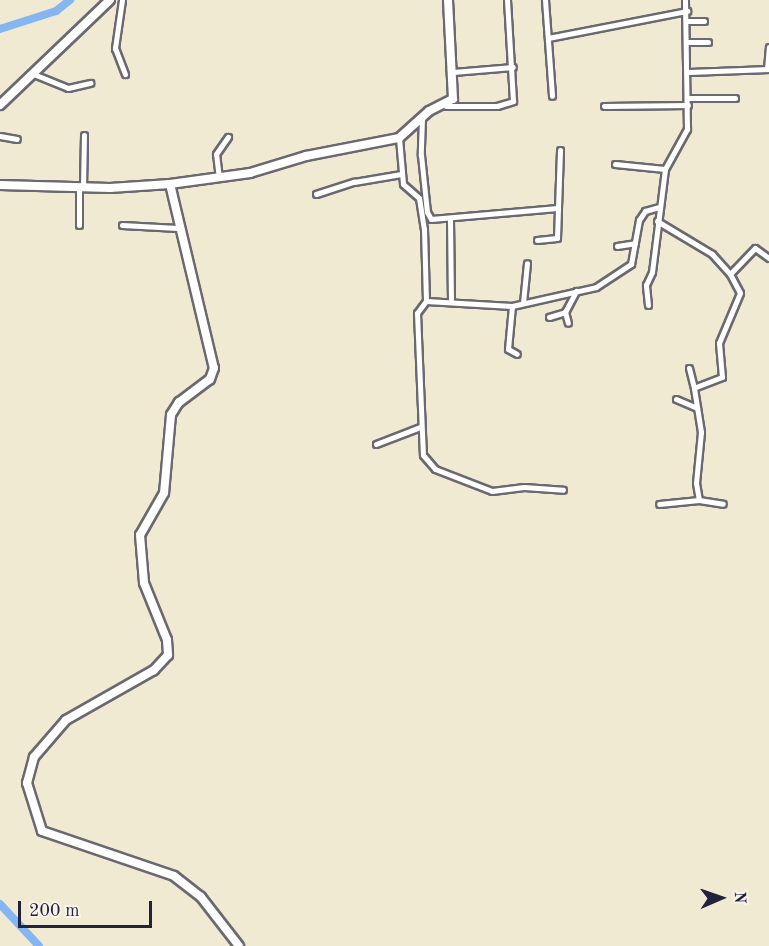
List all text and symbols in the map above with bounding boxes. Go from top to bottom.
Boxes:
north arrow [691,868,751,928]
scale bar [21,889,154,927]
text: N [731,891,747,904]
text: 200 m [29,902,80,920]

